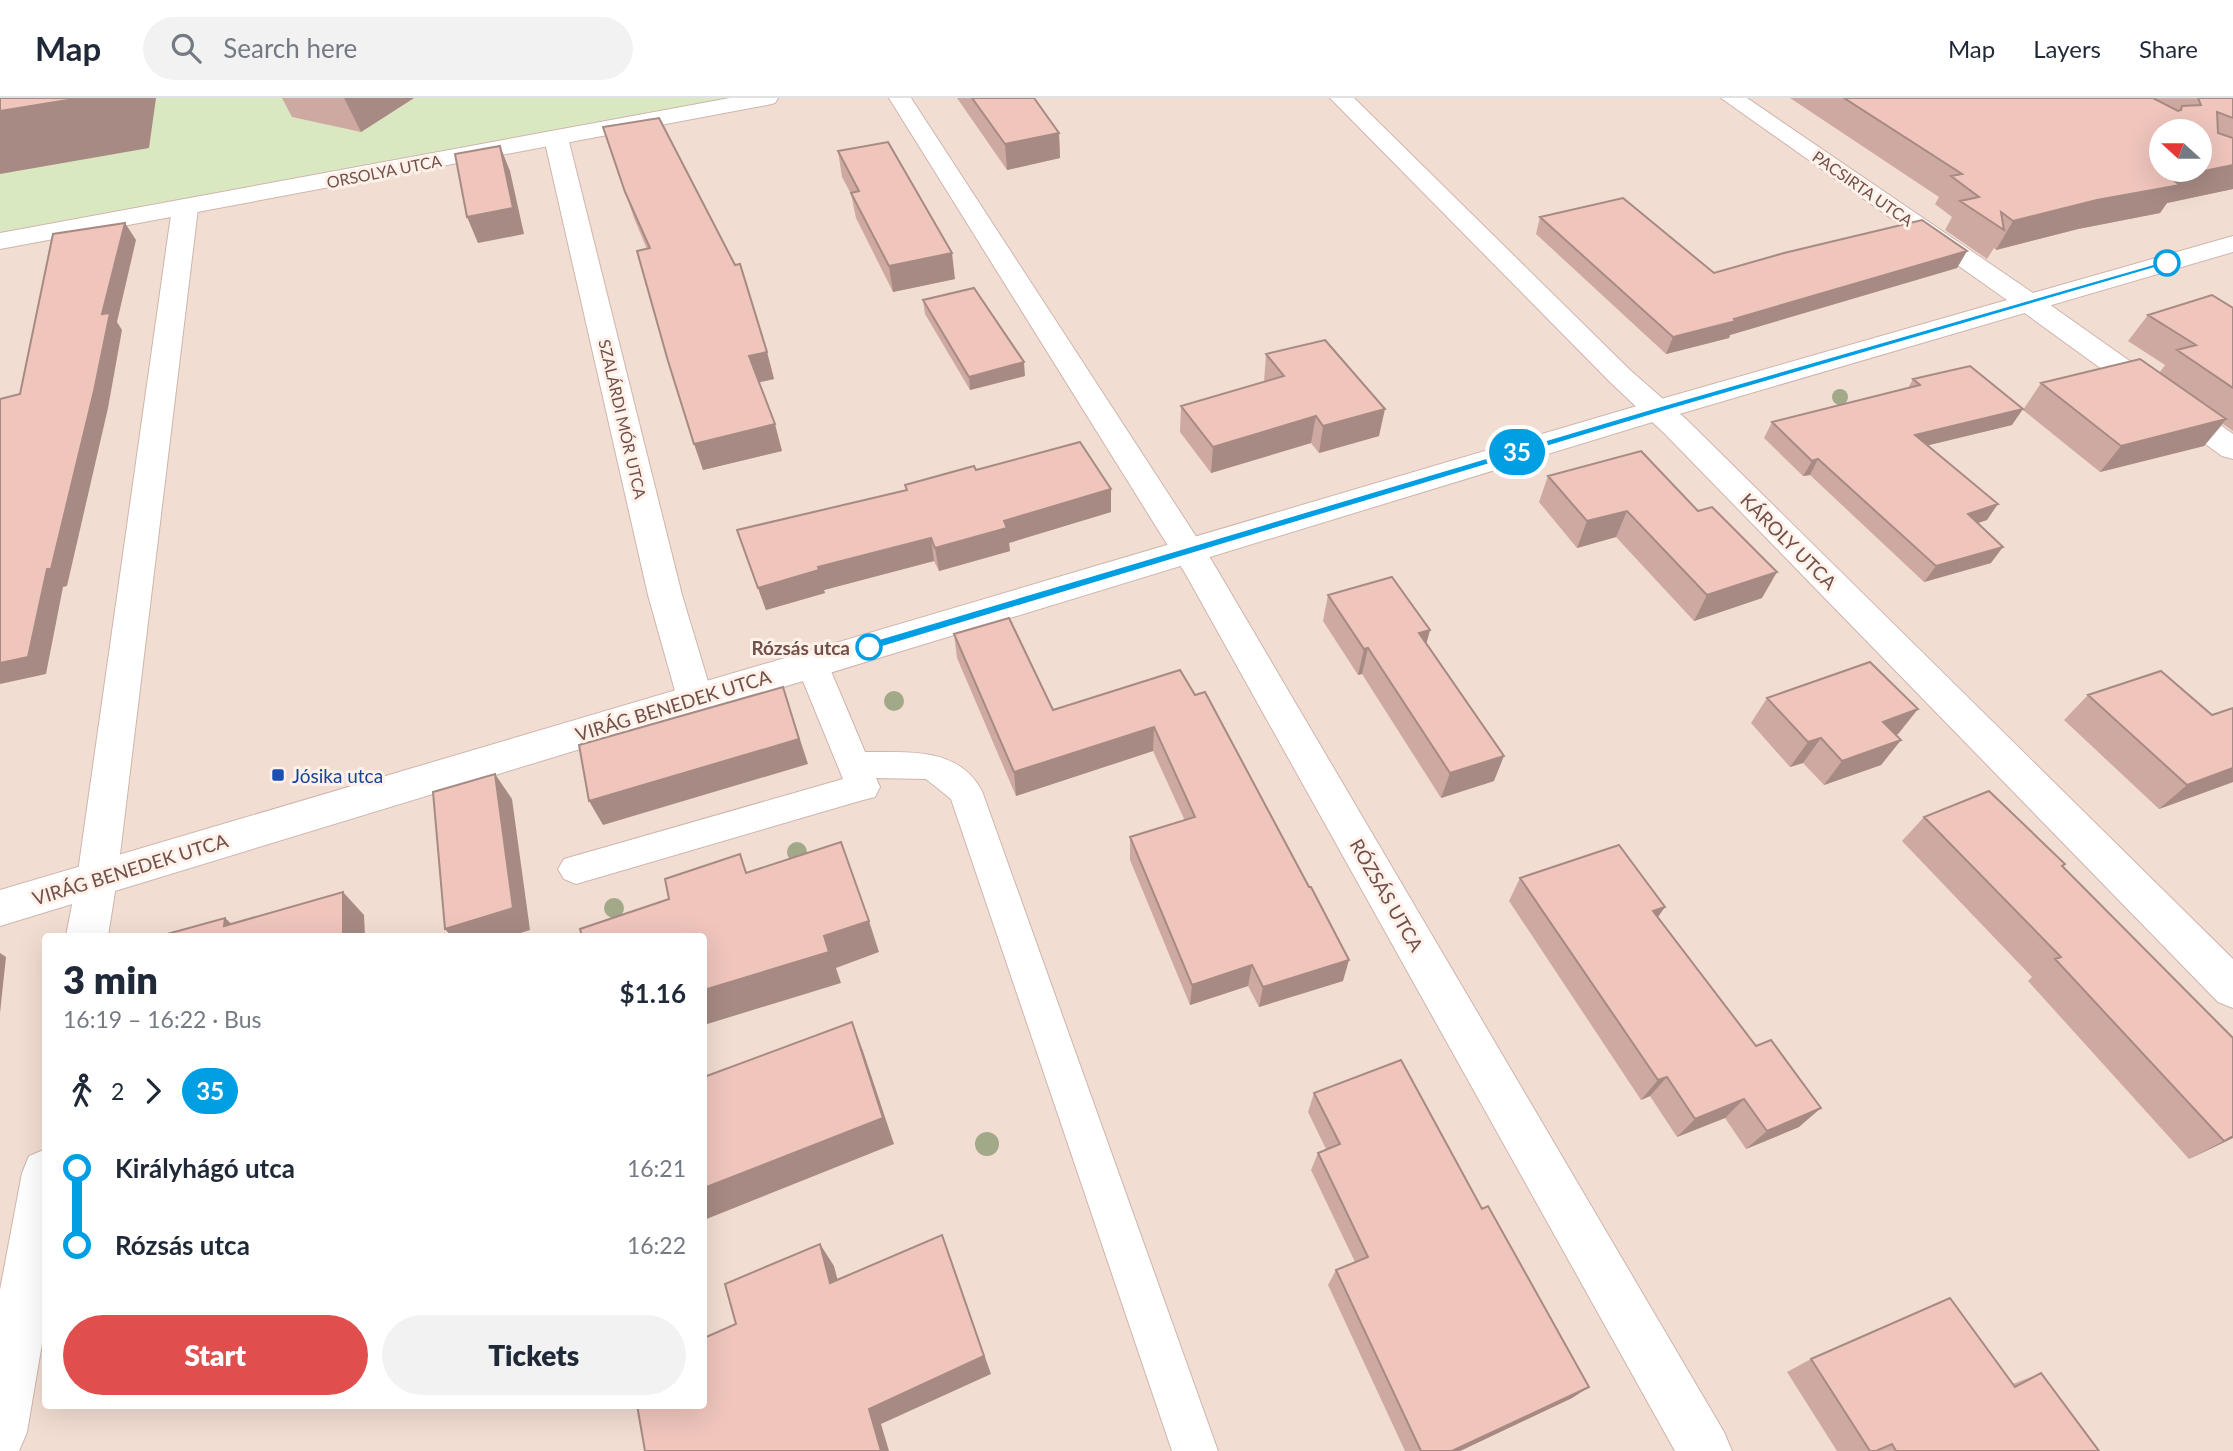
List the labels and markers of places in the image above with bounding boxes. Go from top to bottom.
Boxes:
unlabelled marker [2154,250,2180,276]
marker: Rózsás utca [856,634,882,660]
place label: Rózsás utca [751,636,850,659]
place label: Jósika utca [292,764,383,787]
marker: Jósika utca [270,767,286,783]

